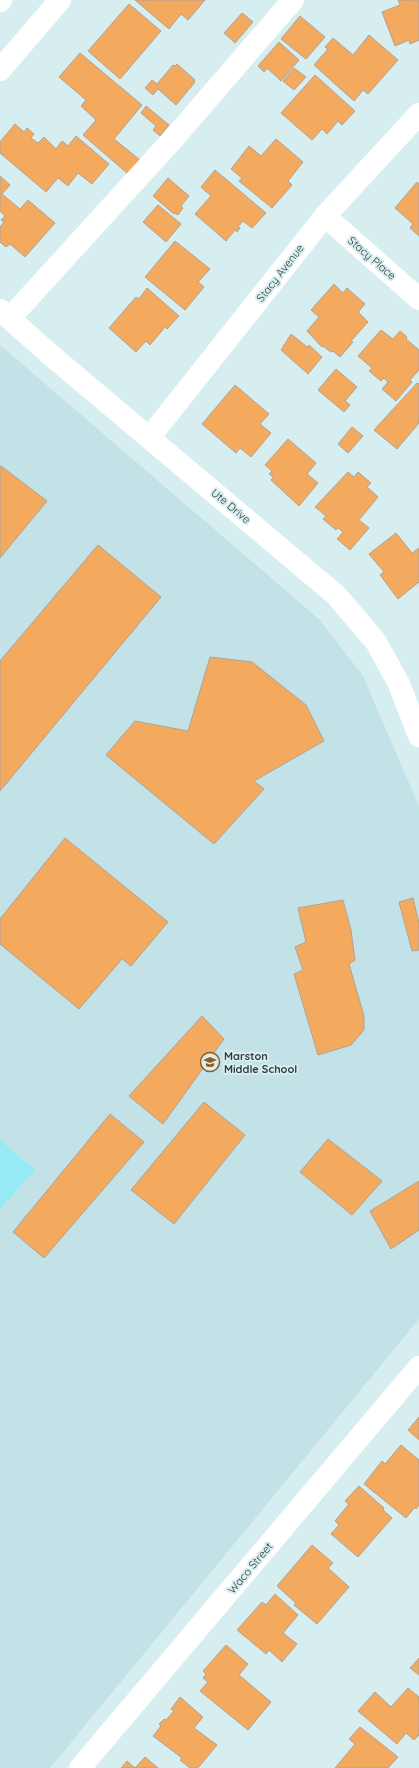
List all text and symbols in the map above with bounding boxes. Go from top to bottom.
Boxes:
street label: Stacy Place [345,233,399,283]
street label: Stacy Avenue [253,241,307,305]
street label: Ute Drive [208,485,254,527]
place label: Marston Middle School [224,1049,297,1076]
school or university icon: Marston Middle School [199,1051,221,1073]
street label: Waco Street [225,1539,276,1596]

